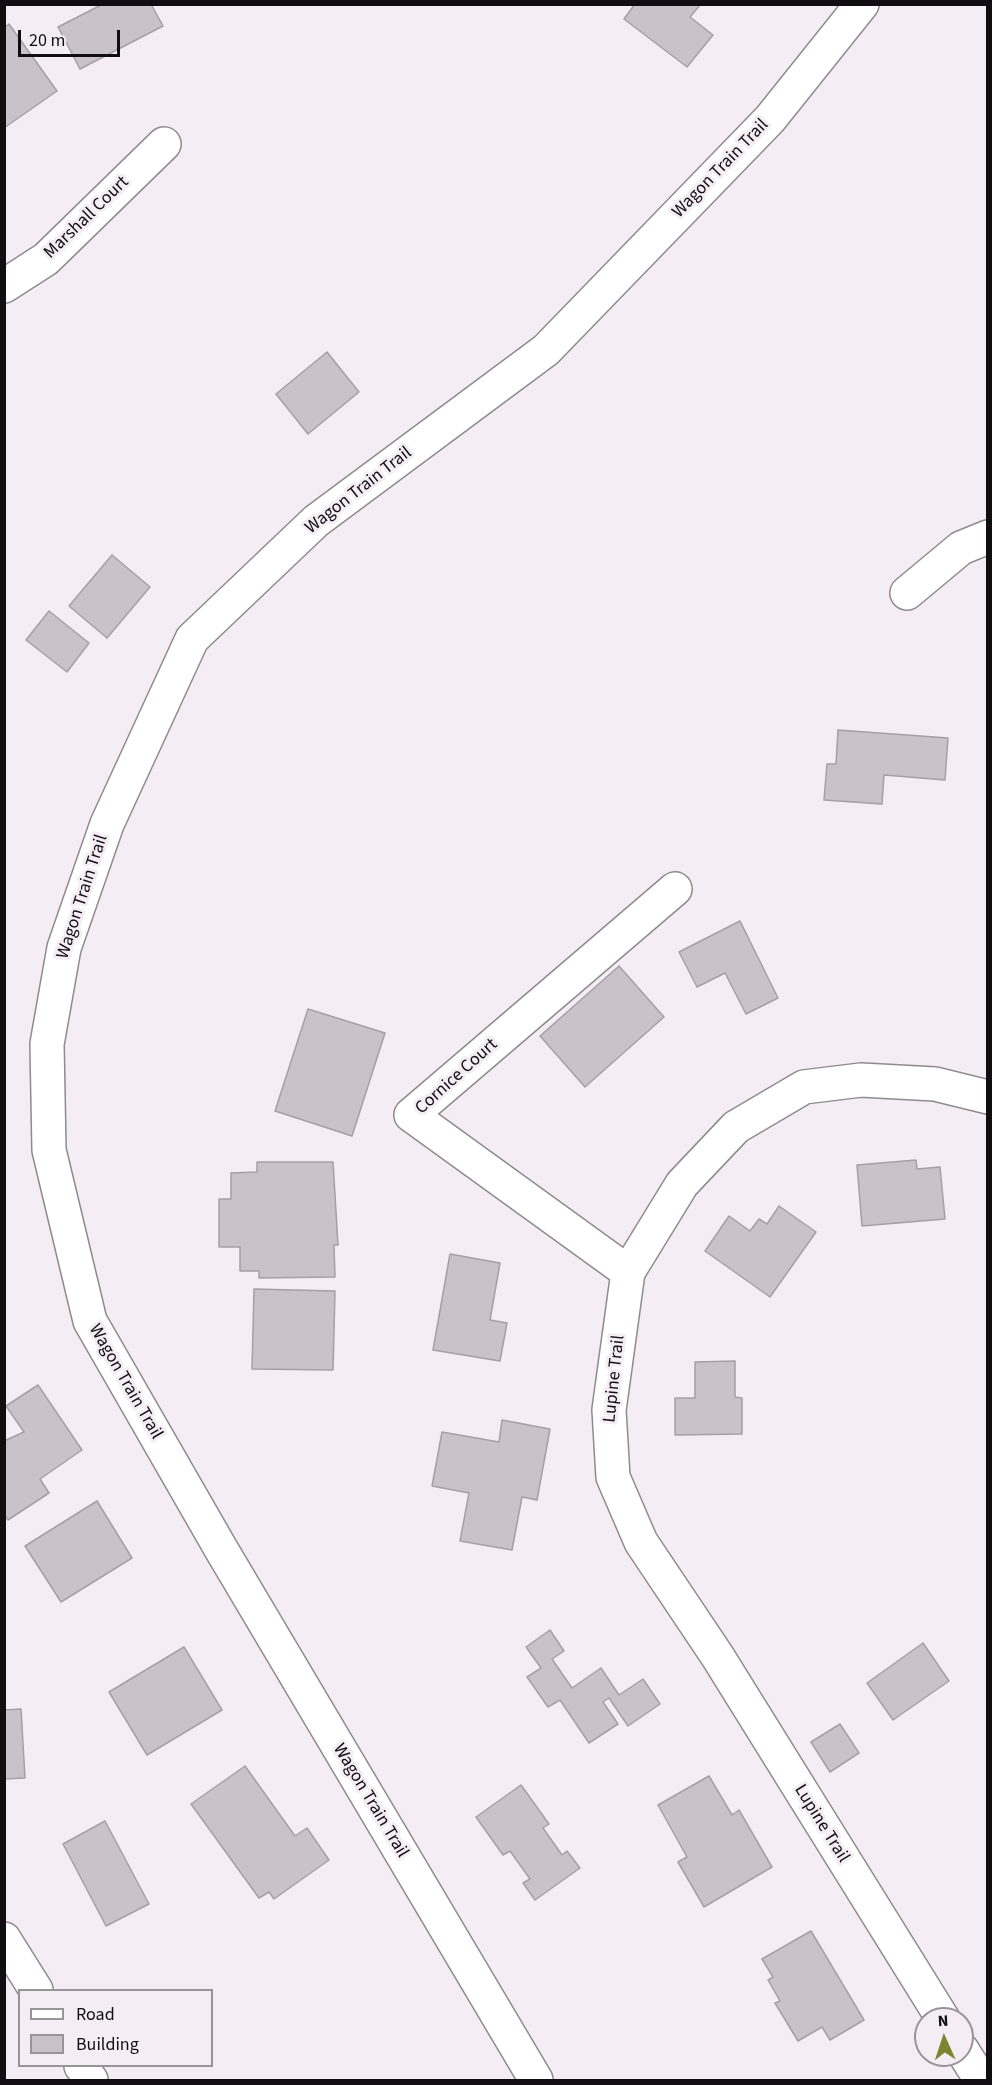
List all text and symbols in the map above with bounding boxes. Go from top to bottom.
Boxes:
scale bar [21,18,123,56]
text: 20 m [29,28,65,53]
street label: Wagon Train Trail [668,115,774,223]
street label: Marshall Court [40,172,134,264]
street label: Wagon Train Trail [301,443,417,539]
street label: Wagon Train Trail [53,832,113,962]
street label: Cornice Court [411,1034,503,1120]
street label: Wagon Train Trail [83,1321,167,1443]
street label: Lupine Trail [600,1334,630,1424]
street label: Wagon Train Trail [327,1740,413,1862]
street label: Lupine Trail [789,1781,853,1867]
legend [18,1989,213,2067]
text: Road [76,2002,115,2027]
north arrow [914,2007,974,2067]
text: N [937,2010,949,2032]
text: Building [76,2032,139,2057]

